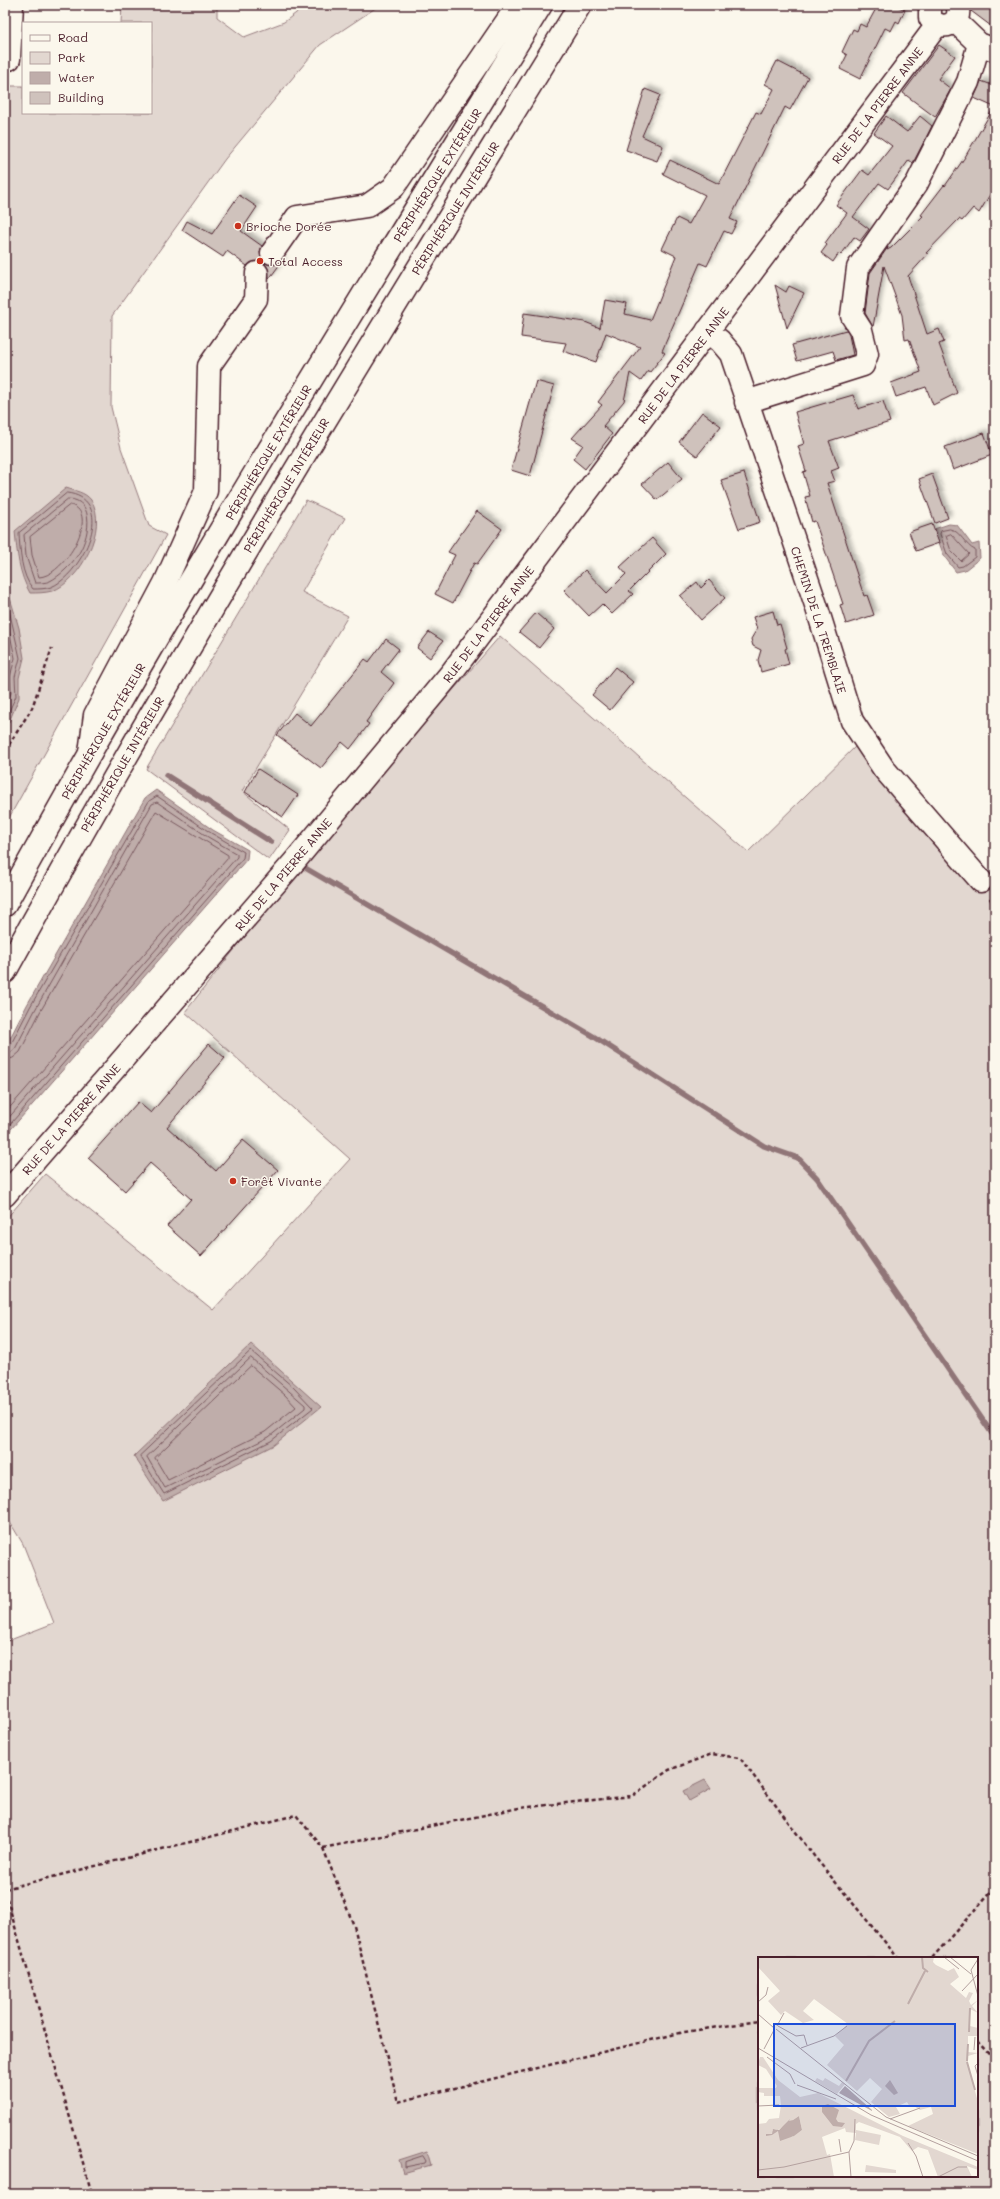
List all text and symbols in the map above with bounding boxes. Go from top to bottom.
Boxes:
legend [22,22,152,114]
text: Road [58,29,88,45]
street label: RUE DE LA PIERRE ANNE [828,43,926,167]
text: Park [58,49,85,65]
text: Water [58,69,95,85]
text: Building [58,89,104,105]
street label: PÉRIPHÉRIQUE EXTÉRIEUR [389,105,485,245]
street label: PÉRIPHÉRIQUE INTÉRIEUR [407,138,503,278]
place label: Brioche Dorée [246,218,332,234]
marker: Brioche Dorée [233,221,243,231]
place label: Total Access [268,253,343,269]
marker: Total Access [255,256,265,266]
street label: RUE DE LA PIERRE ANNE [634,303,732,427]
street label: PÉRIPHÉRIQUE EXTÉRIEUR [221,381,315,523]
street label: PÉRIPHÉRIQUE INTÉRIEUR [239,415,333,555]
street label: CHEMIN DE LA TREMBLAIE [788,544,850,696]
street label: RUE DE LA PIERRE ANNE [439,562,537,686]
street label: PÉRIPHÉRIQUE EXTÉRIEUR [57,660,149,802]
street label: PÉRIPHÉRIQUE INTÉRIEUR [77,693,167,835]
street label: RUE DE LA PIERRE ANNE [231,814,335,934]
street label: RUE DE LA PIERRE ANNE [18,1060,124,1178]
place label: Forêt Vivante [241,1173,322,1189]
marker: Forêt Vivante [228,1176,238,1186]
inset map [758,1957,978,2177]

